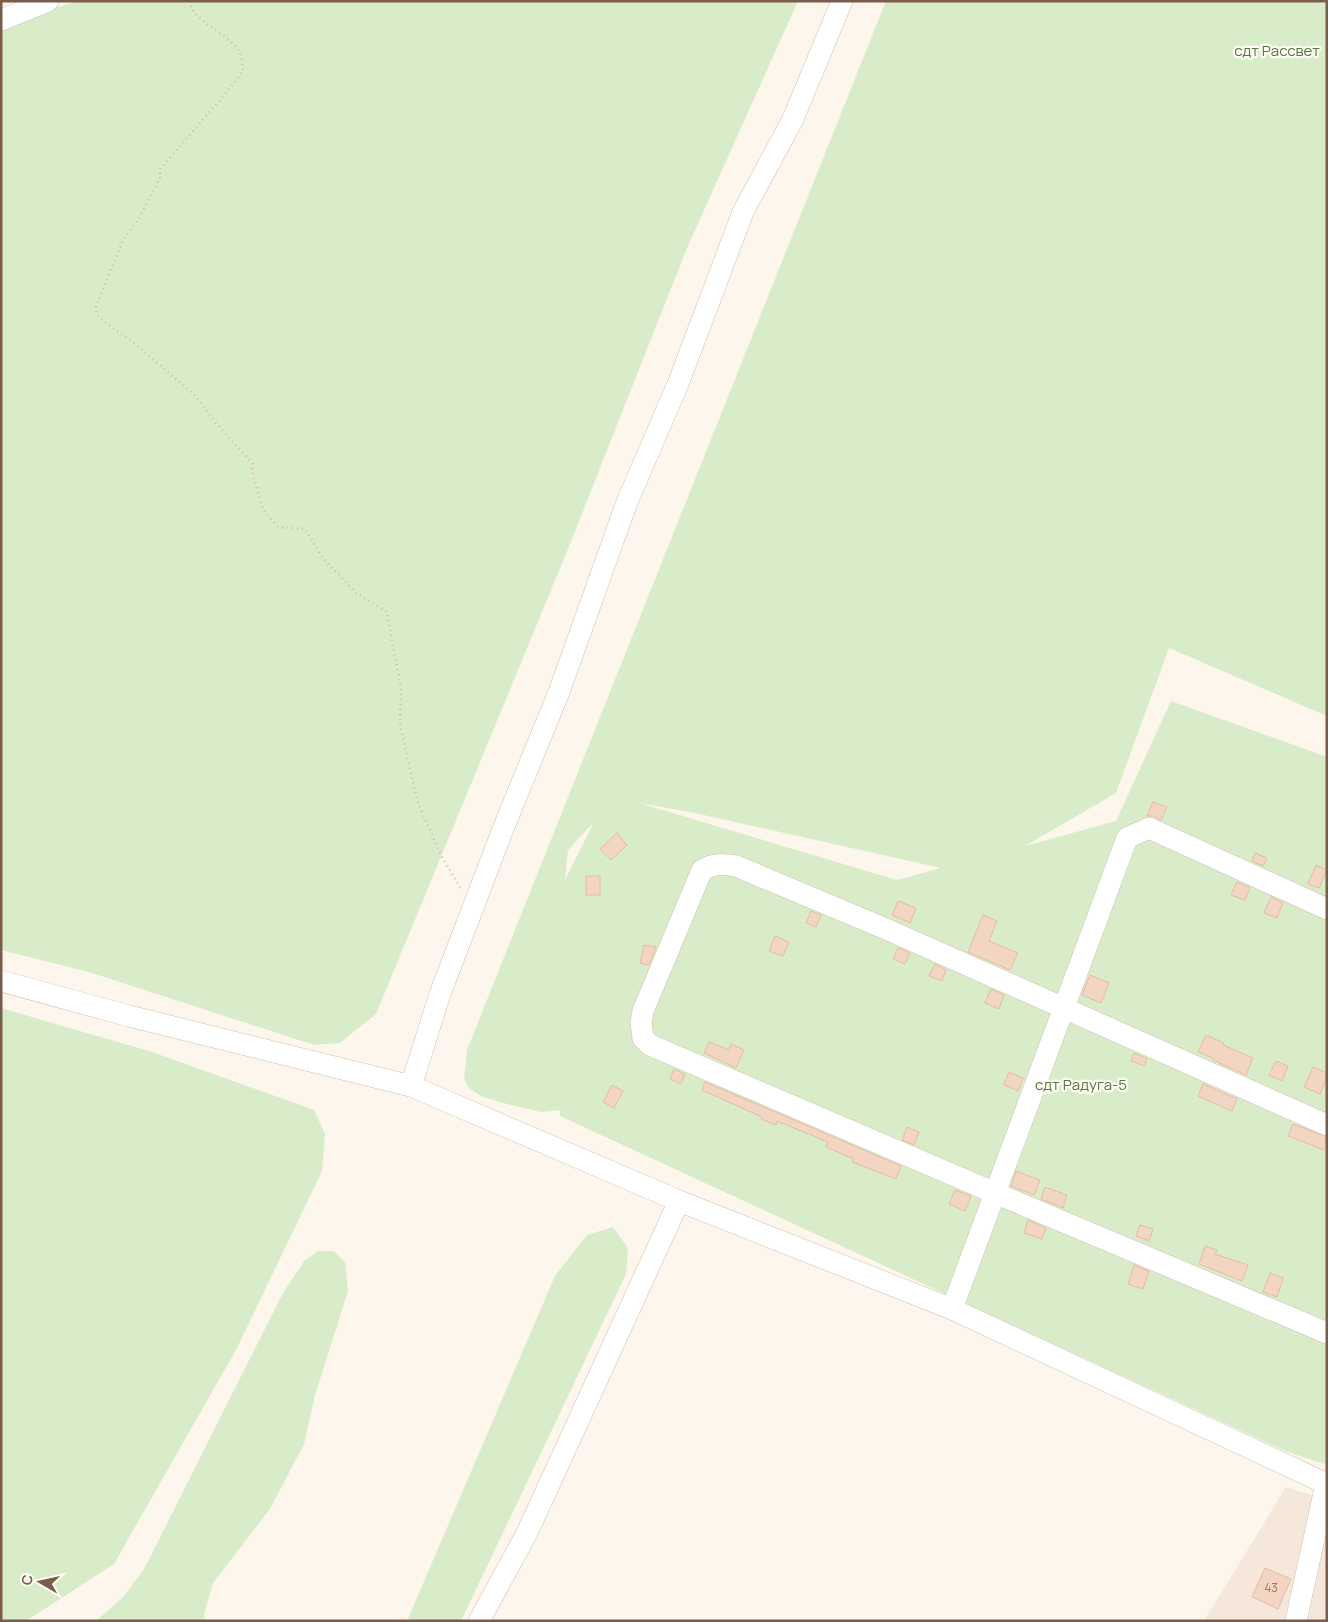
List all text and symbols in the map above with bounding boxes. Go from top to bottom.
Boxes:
park label: сдт Рассвет [1234,40,1320,61]
park label: сдт Радуга-5 [1035,1074,1127,1095]
north arrow [15,1557,65,1607]
text: С [16,1573,37,1586]
house number: 43 [1264,1579,1278,1596]

